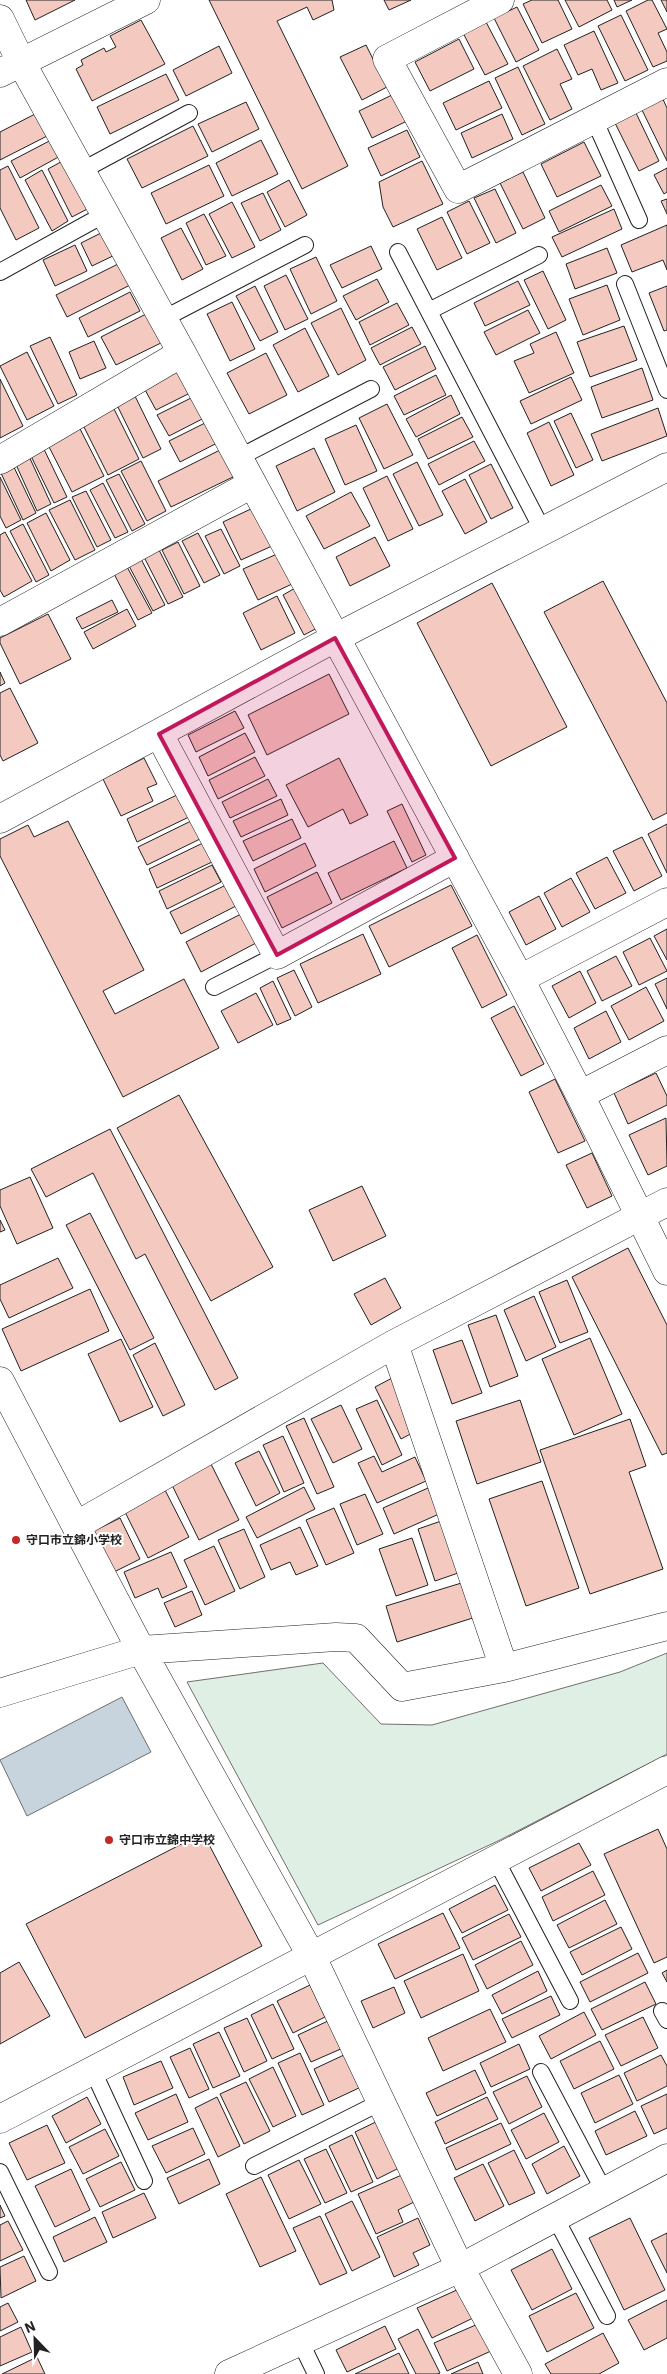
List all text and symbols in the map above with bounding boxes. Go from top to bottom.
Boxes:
place label: 守口市立錦小学校 [26,1532,122,1547]
marker: 守口市立錦小学校 [10,1534,22,1546]
place label: 守口市立錦中学校 [119,1832,215,1847]
marker: 守口市立錦中学校 [103,1834,115,1846]
north arrow [10,2314,60,2364]
text: N [22,2317,38,2337]

